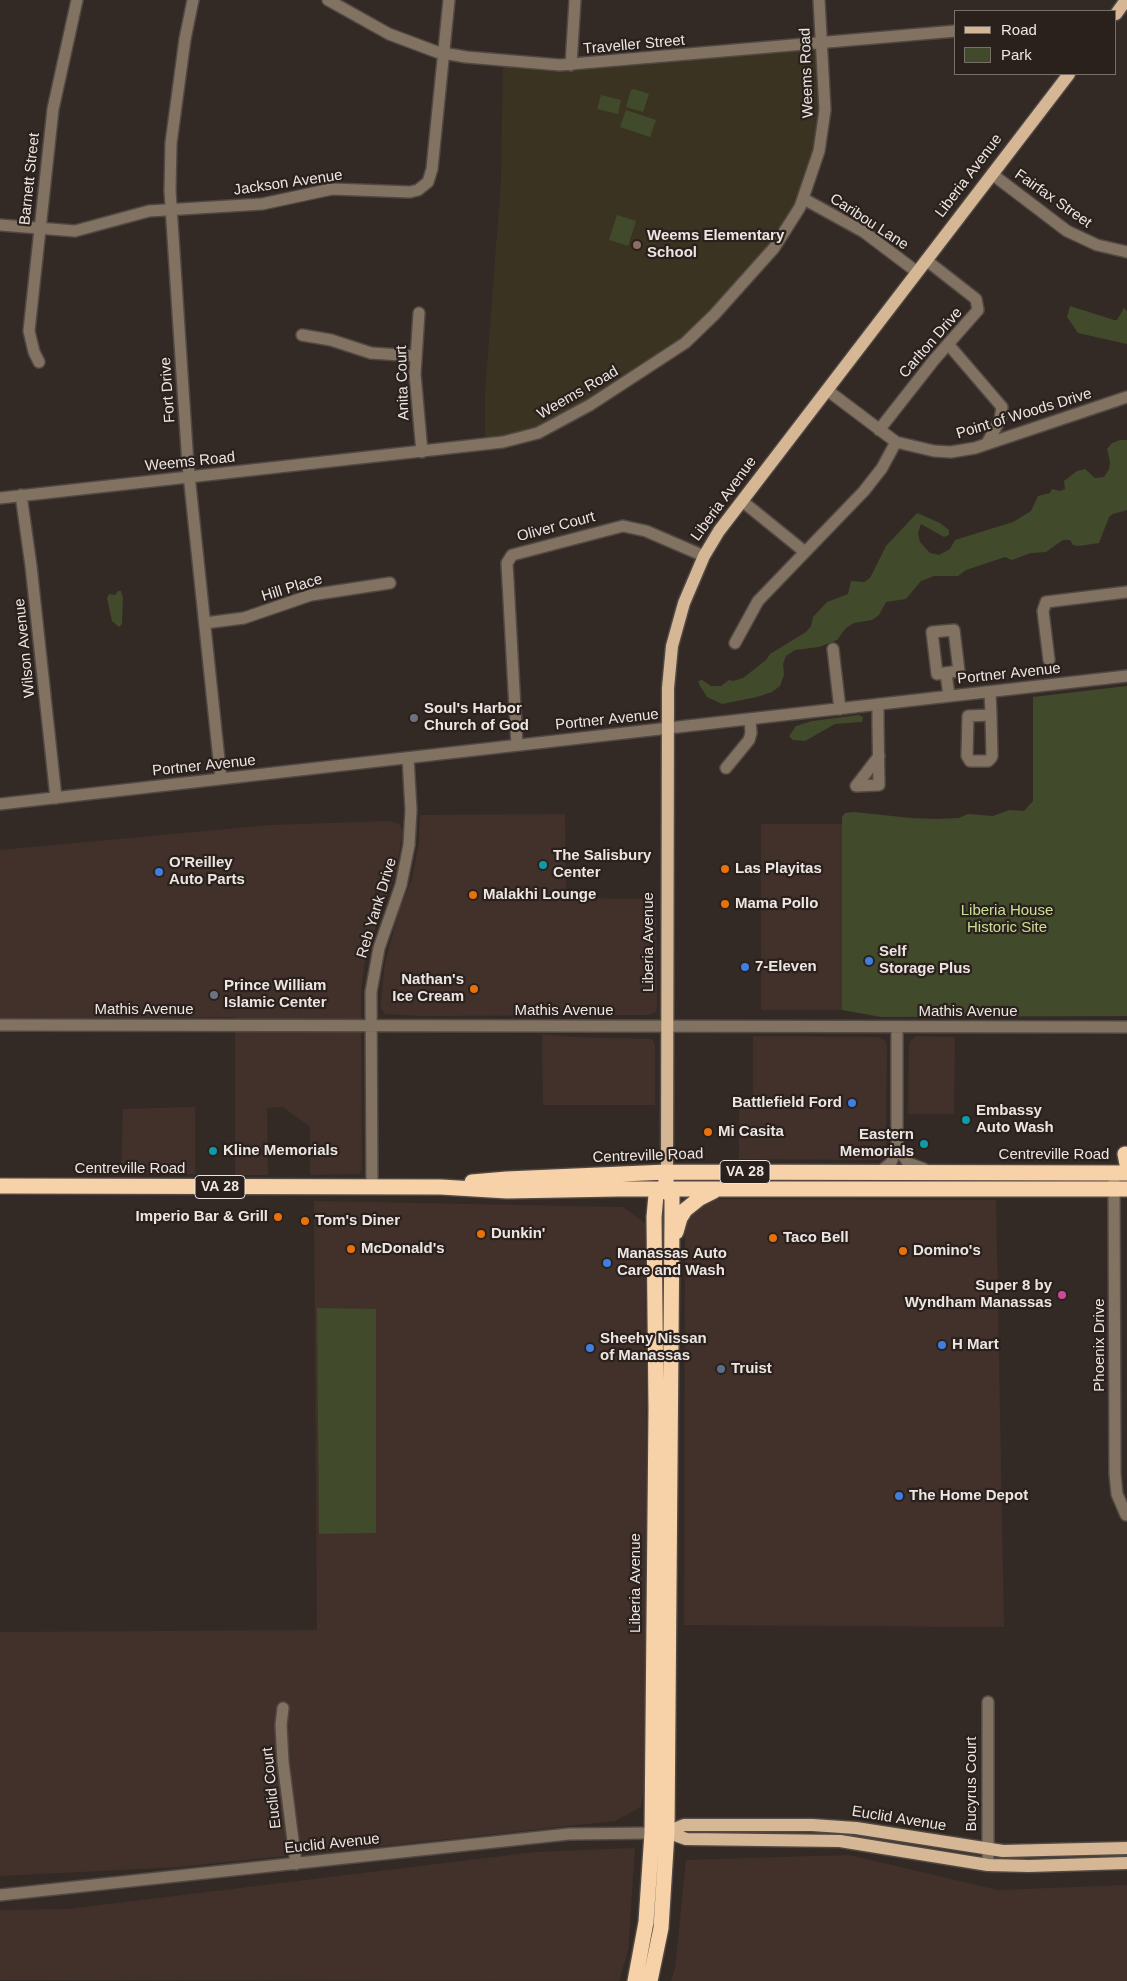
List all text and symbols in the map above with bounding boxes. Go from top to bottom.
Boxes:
legend [954,10,1117,75]
text: Road [1001,21,1037,38]
street label: Weems Road [796,27,818,119]
street label: Traveller Street [582,32,686,58]
text: Park [1001,46,1032,63]
street label: Liberia Avenue [932,131,1006,221]
street label: Barnett Street [16,132,44,226]
street label: Jackson Avenue [232,166,344,200]
street label: Fairfax Street [1011,166,1095,232]
street label: Caribou Lane [826,190,912,254]
place label: Weems Elementary School [647,227,784,262]
marker: Weems Elementary School [631,239,643,251]
street label: Carlton Drive [895,304,967,382]
street label: Anita Court [393,345,413,421]
street label: Fort Drive [157,357,179,423]
street label: Weems Road [534,363,622,423]
street label: Point of Woods Drive [954,385,1094,443]
street label: Weems Road [144,448,236,476]
street label: Liberia Avenue [687,453,761,545]
street label: Oliver Court [515,508,597,546]
street label: Hill Place [259,570,325,606]
street label: Wilson Avenue [11,597,39,699]
street label: Portner Avenue [956,660,1062,688]
place label: Soul's Harbor Church of God [424,700,529,735]
street label: Portner Avenue [554,706,660,734]
marker: Soul's Harbor Church of God [408,712,420,724]
street label: Portner Avenue [151,752,257,780]
place label: The Salisbury Center [553,847,651,882]
place label: O'Reilley Auto Parts [169,854,245,889]
street label: Reb Yank Drive [353,856,401,960]
marker: The Salisbury Center [537,859,549,871]
place label: Las Playitas [735,860,822,878]
marker: Las Playitas [719,863,731,875]
marker: O'Reilley Auto Parts [153,866,165,878]
place label: Malakhi Lounge [483,886,596,904]
marker: Malakhi Lounge [467,889,479,901]
street label: Liberia Avenue [640,892,658,992]
place label: Mama Pollo [735,895,818,913]
marker: Mama Pollo [719,898,731,910]
park label: Liberia House Historic Site [961,902,1053,937]
place label: Self Storage Plus [879,943,971,978]
marker: Self Storage Plus [863,955,875,967]
place label: 7-Eleven [755,958,817,976]
marker: 7-Eleven [739,961,751,973]
place label: Nathan's Ice Cream [392,971,464,1006]
place label: Prince William Islamic Center [224,977,327,1012]
marker: Nathan's Ice Cream [468,983,480,995]
marker: Prince William Islamic Center [208,989,220,1001]
street label: Mathis Avenue [95,1001,193,1019]
street label: Mathis Avenue [515,1002,613,1020]
street label: Mathis Avenue [919,1003,1017,1021]
place label: Battlefield Ford [732,1094,842,1112]
marker: Battlefield Ford [846,1097,858,1109]
place label: Embassy Auto Wash [976,1102,1054,1137]
marker: Embassy Auto Wash [960,1114,972,1126]
place label: Mi Casita [718,1123,784,1141]
marker: Mi Casita [702,1126,714,1138]
place label: Eastern Memorials [840,1126,914,1161]
marker: Eastern Memorials [918,1138,930,1150]
place label: Kline Memorials [223,1142,338,1160]
marker: Kline Memorials [207,1145,219,1157]
street label: Centreville Road [592,1145,704,1167]
street label: Centreville Road [999,1146,1109,1164]
street label: Centreville Road [75,1160,185,1178]
road number: VA 28 [720,1160,770,1184]
road number: VA 28 [195,1176,245,1198]
place label: Imperio Bar & Grill [135,1208,268,1226]
marker: Imperio Bar & Grill [272,1211,284,1223]
place label: Tom's Diner [315,1212,400,1230]
marker: Tom's Diner [299,1215,311,1227]
place label: Dunkin' [491,1225,545,1243]
marker: Dunkin' [475,1228,487,1240]
place label: Taco Bell [783,1229,849,1247]
marker: Taco Bell [767,1232,779,1244]
place label: McDonald's [361,1240,445,1258]
place label: Domino's [913,1242,981,1260]
marker: McDonald's [345,1243,357,1255]
place label: Manassas Auto Care and Wash [617,1245,727,1280]
marker: Domino's [897,1245,909,1257]
marker: Manassas Auto Care and Wash [601,1257,613,1269]
place label: Super 8 by Wyndham Manassas [905,1277,1052,1312]
marker: Super 8 by Wyndham Manassas [1056,1289,1068,1301]
street label: Phoenix Drive [1091,1298,1109,1392]
place label: Sheehy Nissan of Manassas [600,1330,707,1365]
place label: H Mart [952,1336,999,1354]
marker: H Mart [936,1339,948,1351]
marker: Sheehy Nissan of Manassas [584,1342,596,1354]
place label: Truist [731,1360,772,1378]
marker: Truist [715,1363,727,1375]
place label: The Home Depot [909,1487,1028,1505]
marker: The Home Depot [893,1490,905,1502]
street label: Liberia Avenue [627,1533,645,1633]
street label: Bucyrus Court [963,1736,981,1832]
street label: Euclid Court [259,1746,285,1830]
street label: Euclid Avenue [850,1803,948,1835]
street label: Euclid Avenue [284,1830,380,1858]

